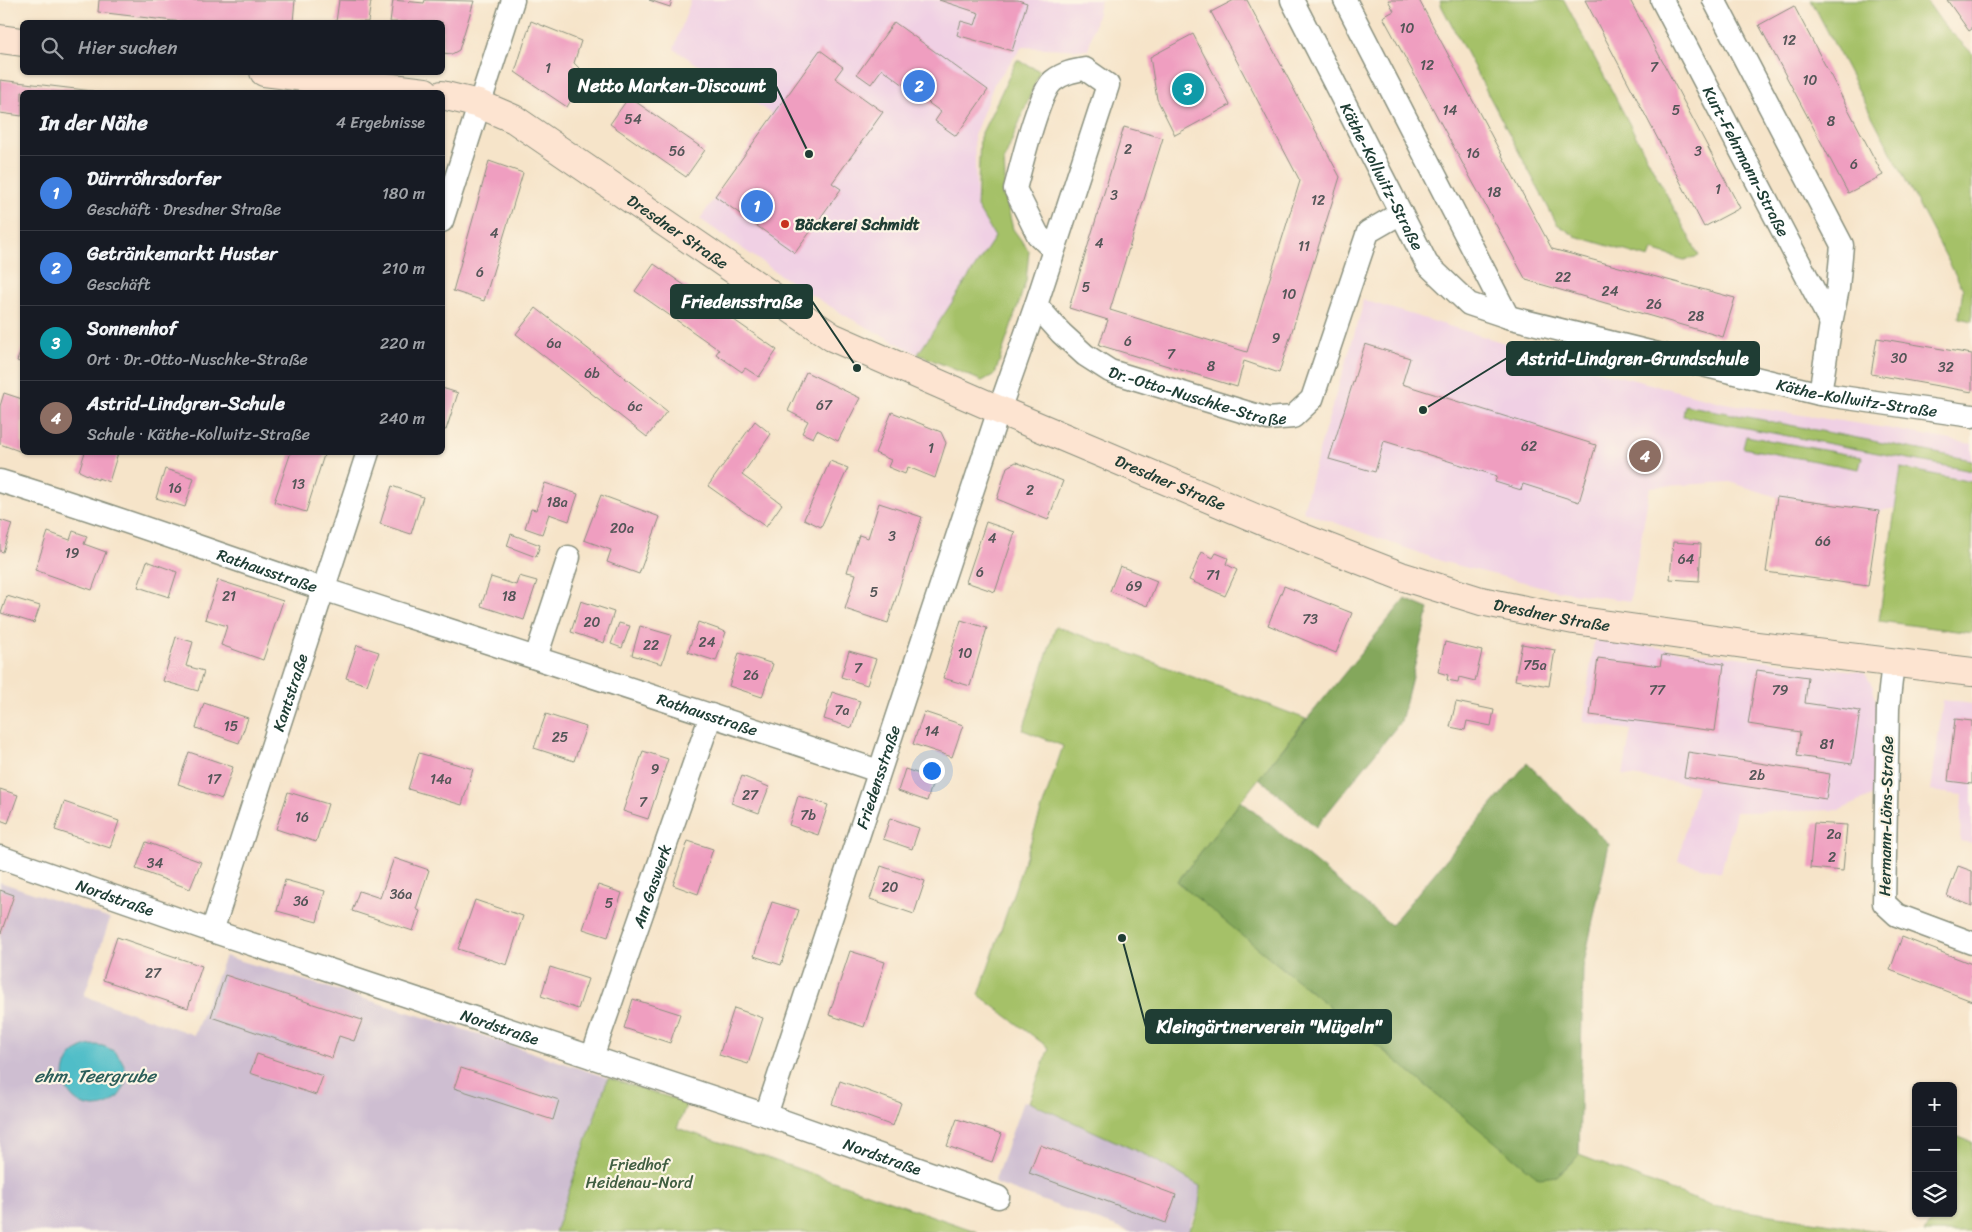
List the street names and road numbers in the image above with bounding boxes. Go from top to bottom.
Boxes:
street label: Kurt-Fehrmann-Straße [1695,80,1798,242]
street label: Käthe-Kollwitz-Straße [1332,97,1432,255]
street label: Dresdner Straße [621,186,735,277]
street label: Dr.-Otto-Nuschke-Straße [1105,357,1288,434]
street label: Käthe-Kollwitz-Straße [1773,369,1939,425]
street label: Dresdner Straße [1110,446,1230,519]
street label: Rathausstraße [213,540,322,601]
street label: Dresdner Straße [1491,589,1612,639]
street label: Kantstraße [263,649,316,735]
street label: Rathausstraße [653,684,762,744]
street label: Friedensstraße [847,721,908,833]
street label: Hermann-Löns-Straße [1870,736,1902,896]
street label: Am Gaswerk [623,840,680,933]
street label: Nordstraße [72,870,159,924]
street label: Nordstraße [457,1000,543,1053]
street label: Nordstraße [840,1129,926,1184]

